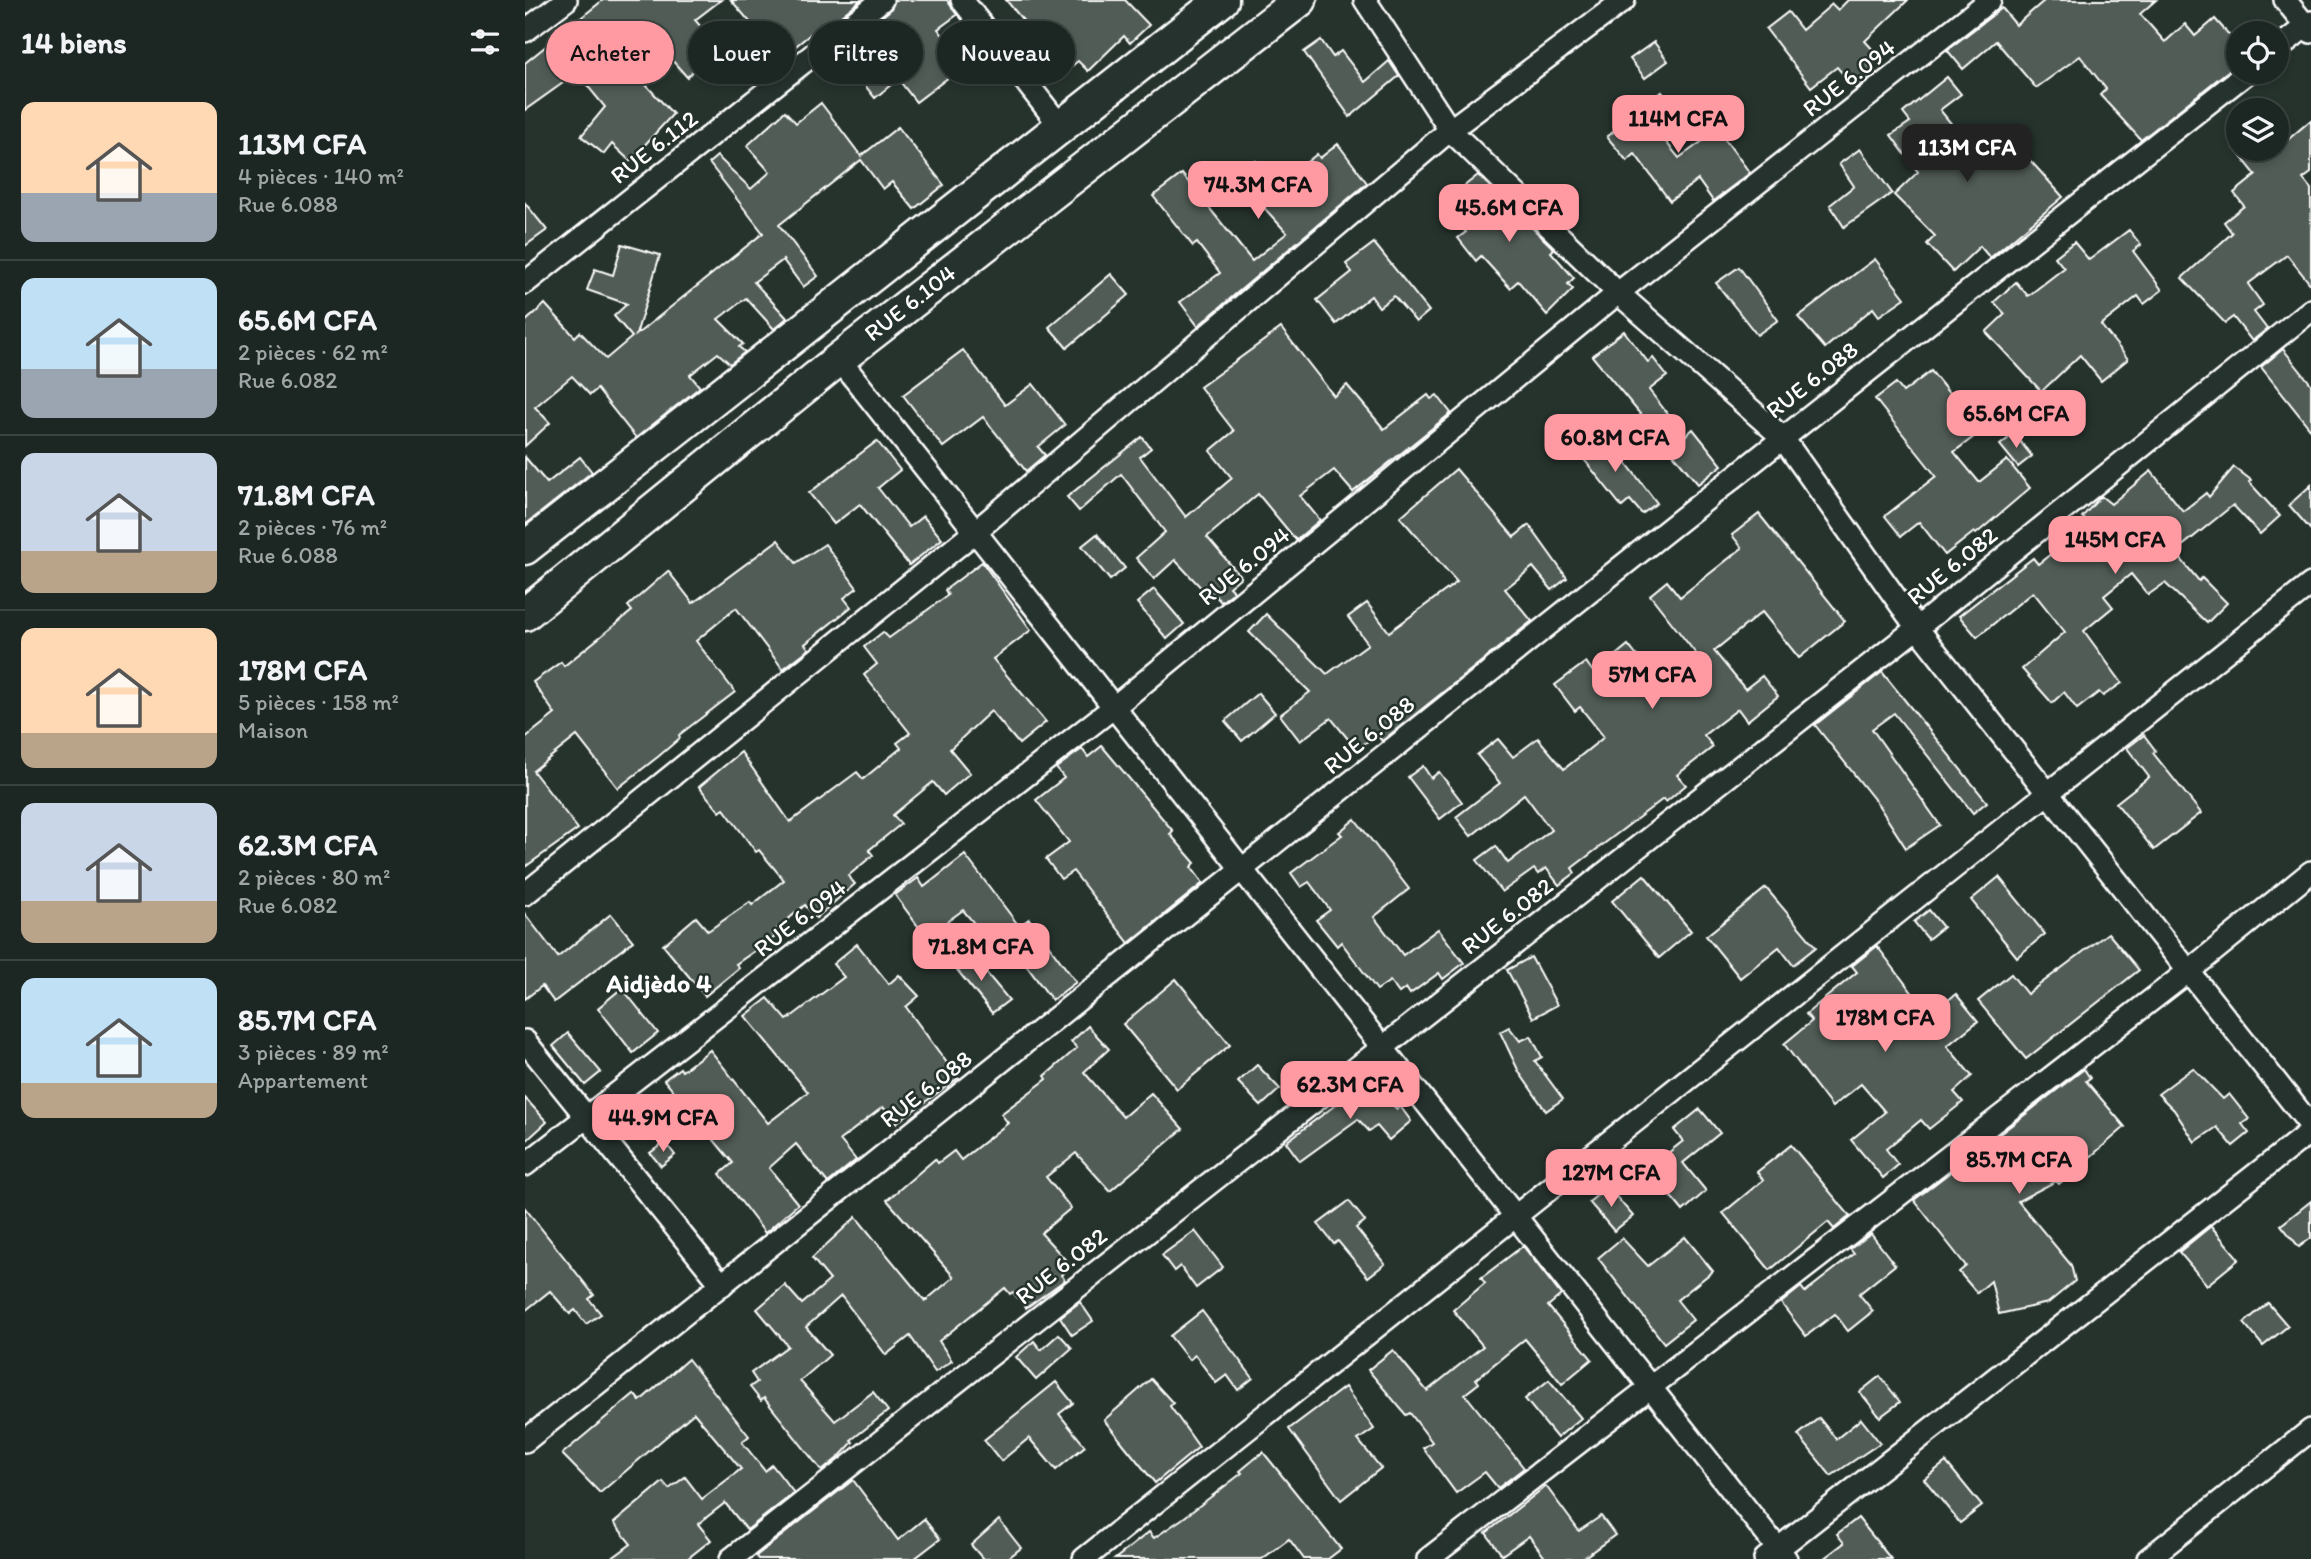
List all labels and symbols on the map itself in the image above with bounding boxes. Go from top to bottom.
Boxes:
street label: RUE 6.094 [1797,32,1901,123]
pin: 114M CFA [1606,96,1750,155]
street label: RUE 6.112 [604,103,703,190]
pin: 113M CFA [1895,124,2039,184]
pin: 74.3M CFA [1178,162,1338,221]
pin: 45.6M CFA [1429,184,1589,244]
street label: RUE 6.104 [858,258,961,347]
street label: RUE 6.088 [1760,335,1864,425]
pin: 65.6M CFA [1936,391,2096,450]
pin: 60.8M CFA [1535,414,1695,474]
pin: 145M CFA [2043,516,2187,576]
street label: RUE 6.094 [1192,520,1295,611]
street label: RUE 6.082 [1900,520,2003,611]
pin: 57M CFA [1587,652,1717,711]
street label: RUE 6.088 [1317,689,1420,780]
street label: RUE 6.082 [1455,871,1559,960]
street label: RUE 6.094 [748,872,852,963]
pin: 71.8M CFA [901,923,1061,983]
district label: Aidjèdo 4 [605,967,712,999]
pin: 178M CFA [1813,995,1957,1054]
street label: RUE 6.088 [874,1044,978,1134]
pin: 62.3M CFA [1270,1062,1430,1121]
pin: 44.9M CFA [583,1094,743,1154]
pin: 85.7M CFA [1939,1136,2099,1196]
pin: 127M CFA [1539,1150,1683,1209]
street label: RUE 6.082 [1009,1221,1113,1310]

